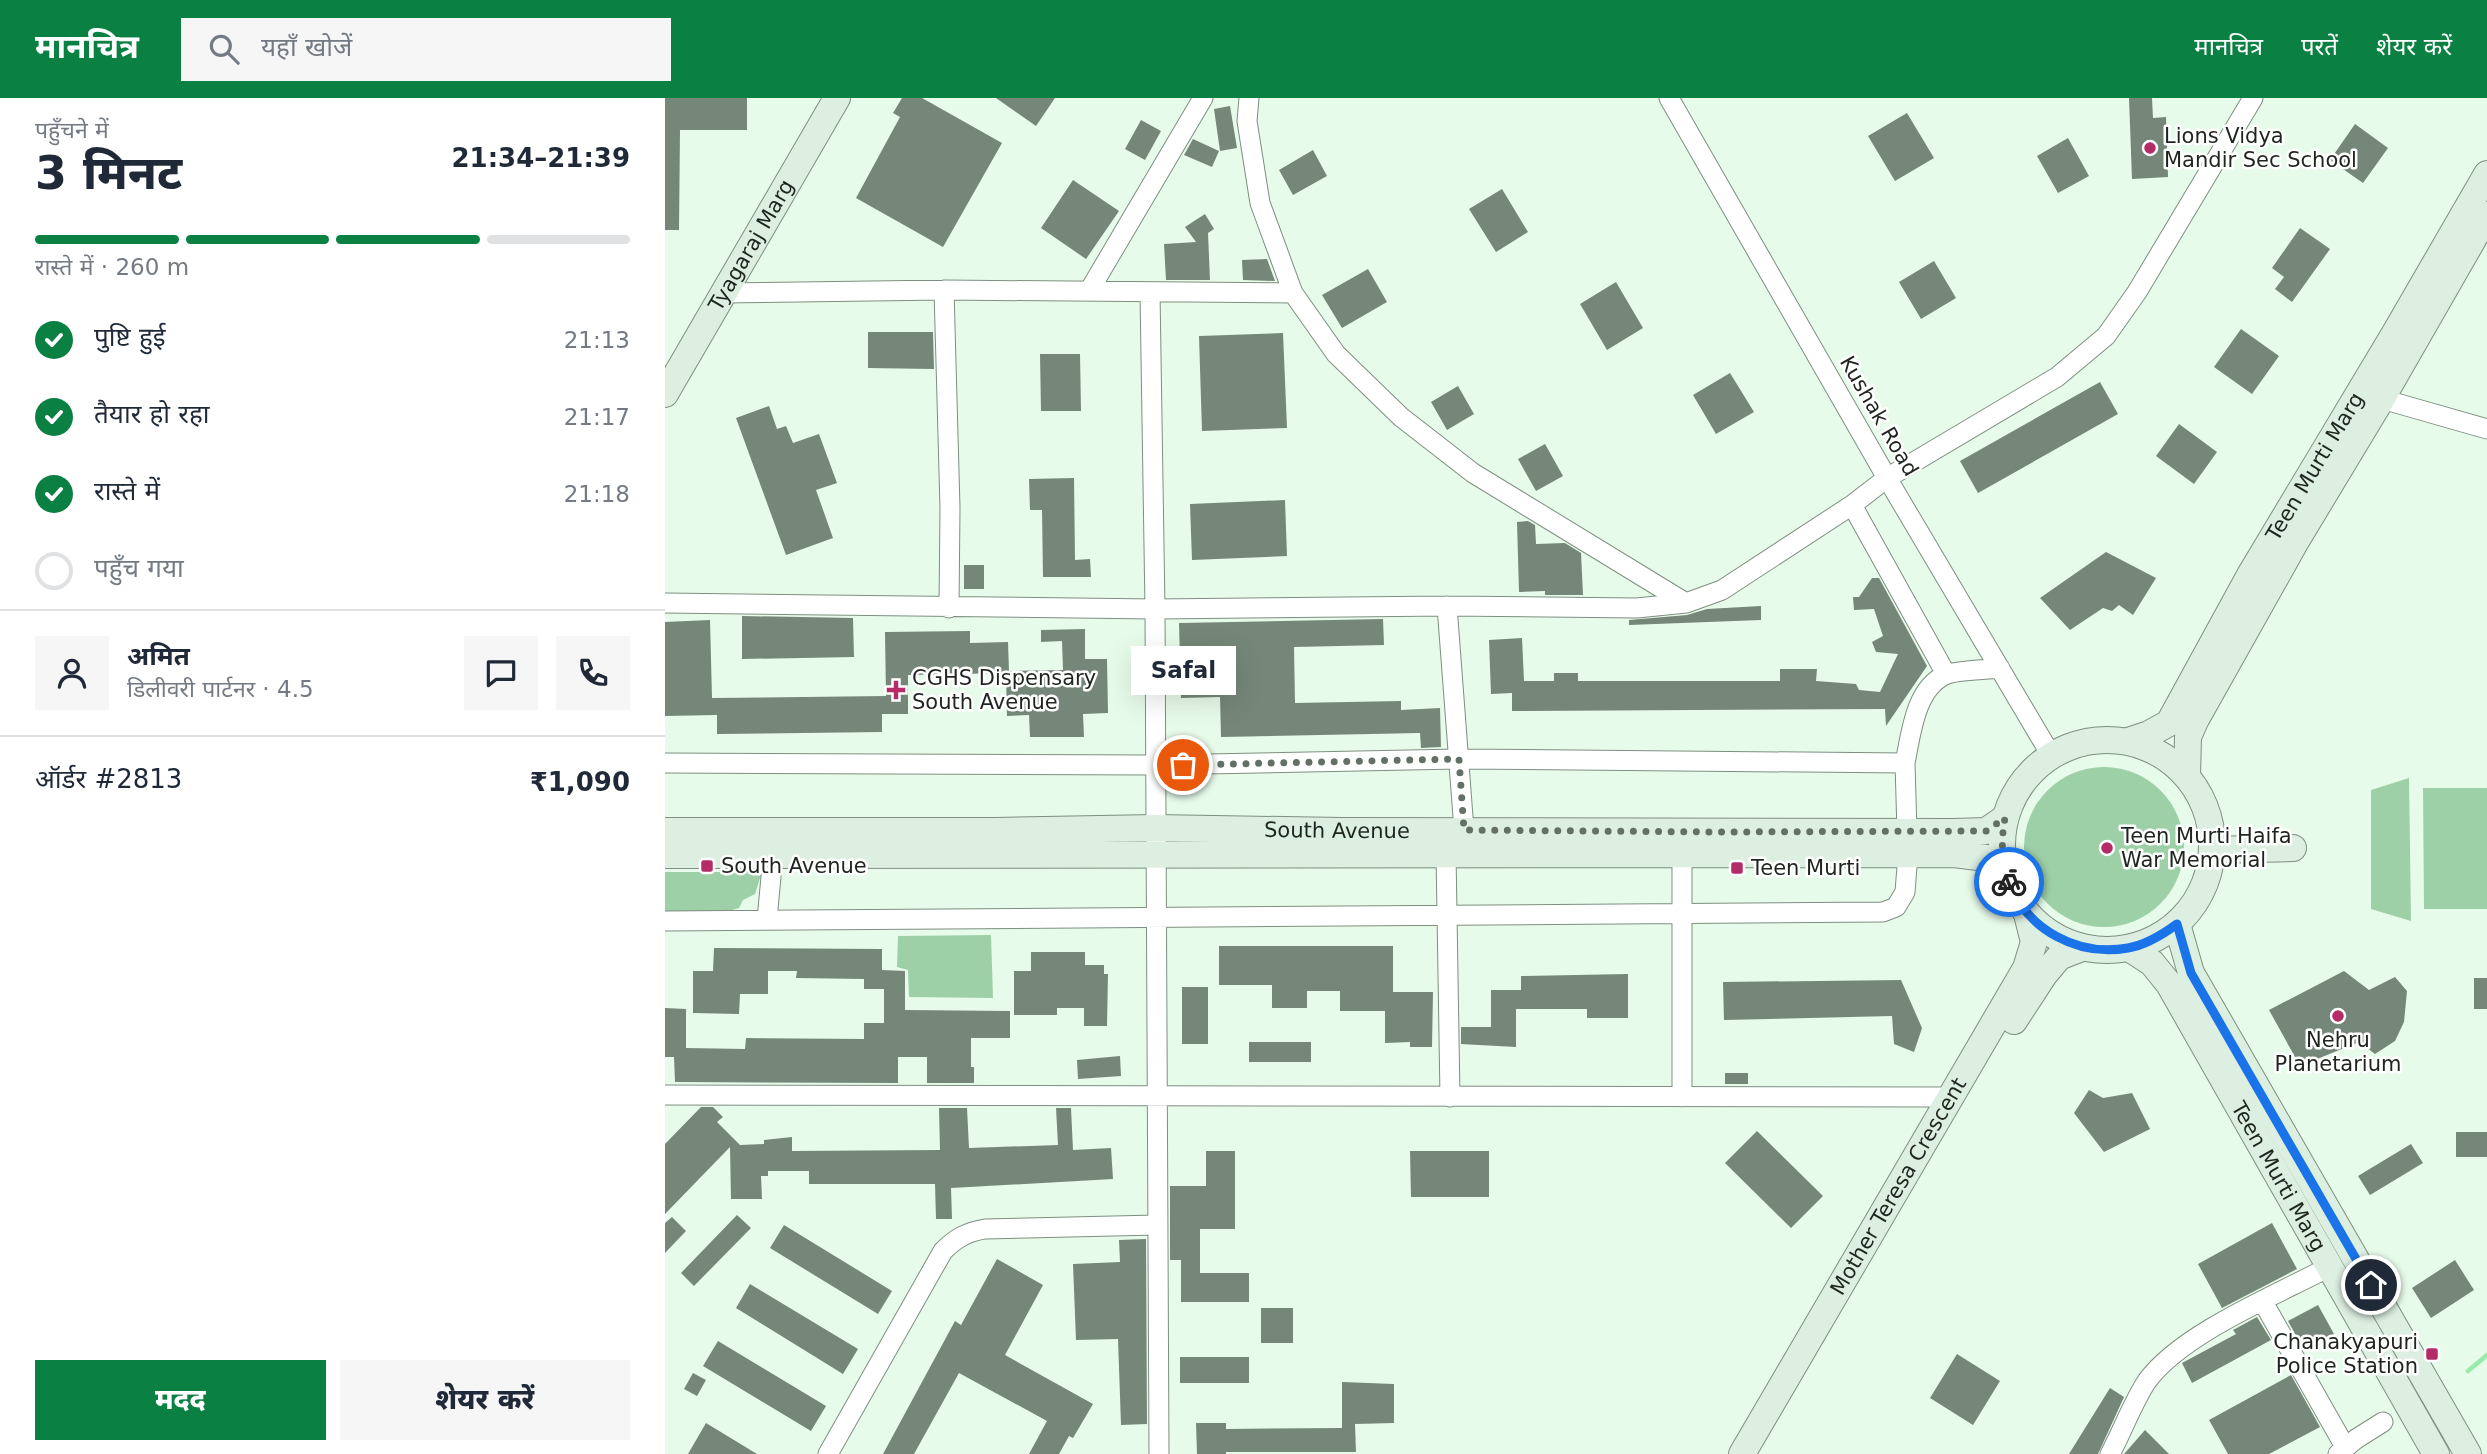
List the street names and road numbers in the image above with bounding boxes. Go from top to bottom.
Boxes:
street label: Tyagaraj Marg [703,175,799,316]
street label: Kushak Road [1835,352,1923,480]
street label: Teen Murti Marg [2261,388,2369,546]
street label: South Avenue [1264,818,1410,843]
street label: Mother Teresa Crescent [1826,1074,1971,1299]
street label: Teen Murti Marg [2226,1097,2330,1256]

